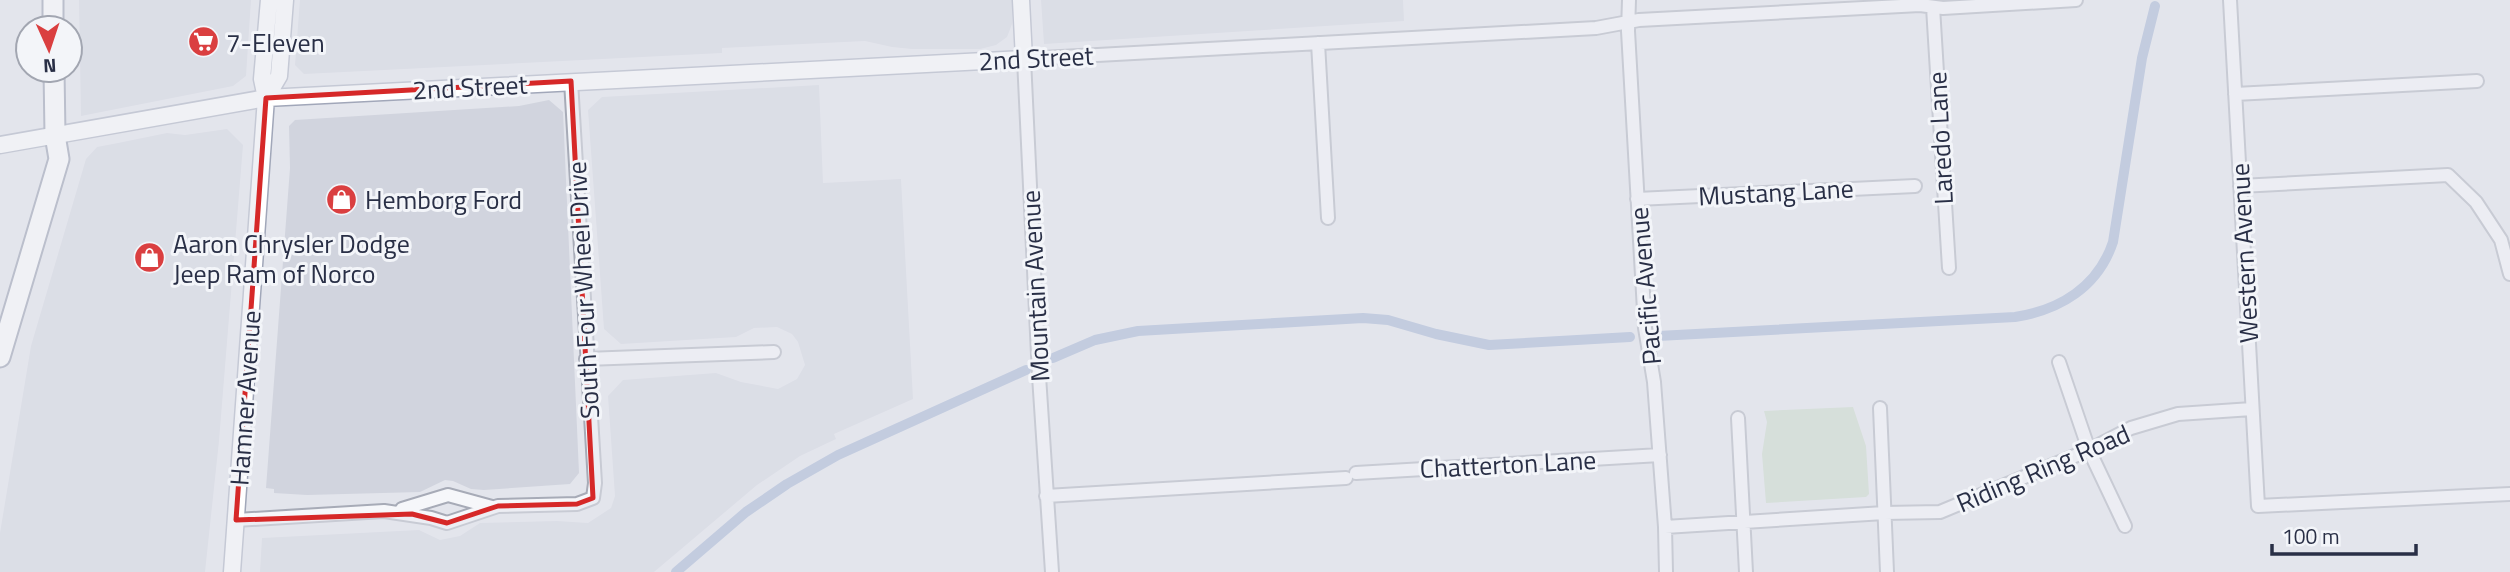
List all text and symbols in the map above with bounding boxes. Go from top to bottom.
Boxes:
north arrow [14,14,84,84]
place label: 7-Eleven [226,23,325,62]
supermarket icon: 7-Eleven [186,25,220,59]
street label: 2nd Street [978,36,1094,80]
text: N [43,52,57,81]
street label: 2nd Street [412,65,528,109]
street label: Laredo Lane [1917,71,1963,205]
street label: South Four Wheel Drive [557,160,609,420]
street label: Western Avenue [2220,162,2268,344]
street label: Mustang Lane [1697,168,1855,216]
place label: Hemborg Ford [365,180,522,219]
shop icon: Hemborg Ford [325,182,359,216]
street label: Mountain Avenue [1011,189,1059,383]
street label: Pacific Avenue [1619,206,1671,366]
place label: Aaron Chrysler Dodge Jeep Ram of Norco [173,224,410,293]
shop icon: Aaron Chrysler Dodge Jeep Ram of Norco [133,241,167,275]
street label: Hamner Avenue [219,309,271,487]
street label: Riding Ring Road [1950,414,2136,522]
street label: Chatterton Lane [1419,440,1597,488]
scale bar [2272,512,2416,556]
text: 100 m [2282,520,2339,552]

